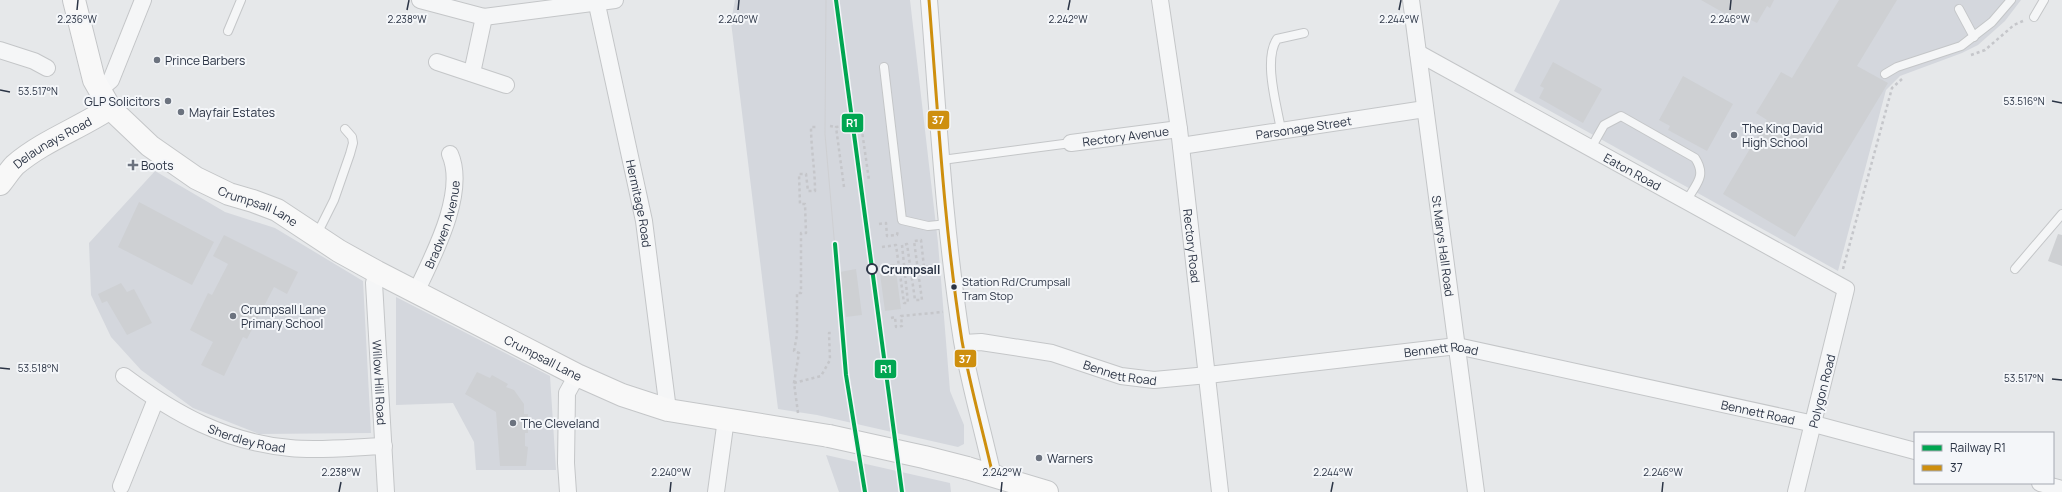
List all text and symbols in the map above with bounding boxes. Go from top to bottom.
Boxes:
text: 2.236°W [57,12,97,26]
text: 2.238°W [387,12,427,26]
text: 2.240°W [718,12,758,26]
text: 2.242°W [1048,12,1088,26]
text: 2.244°W [1379,12,1419,26]
text: 2.246°W [1710,12,1750,26]
place label: Prince Barbers [165,52,245,69]
marker: Prince Barbers [152,55,162,65]
text: 53.517°N [18,84,58,98]
place label: GLP Solicitors [84,93,160,110]
text: 53.516°N [2003,94,2045,108]
marker: GLP Solicitors [163,96,173,106]
place label: Mayfair Estates [189,104,275,121]
marker: Mayfair Estates [176,107,186,117]
line badge: 37 [927,110,950,130]
street label: Delaunays Road [9,112,95,172]
text: 37 [932,112,944,127]
street label: Parsonage Street [1254,112,1353,143]
line badge: R1 [841,113,864,133]
text: R1 [846,115,858,130]
place label: The King David High School [1742,120,1823,151]
street label: Rectory Avenue [1081,122,1170,150]
marker: The King David High School [1729,130,1739,140]
street label: Eaton Road [1601,149,1664,194]
place label: Boots [141,157,174,174]
street label: Hermitage Road [622,158,656,248]
marker: Boots [128,160,138,170]
street label: Bradwen Avenue [420,180,463,271]
street label: Crumpsall Lane [215,181,301,230]
street label: St Marys Hall Road [1428,194,1459,298]
street label: Rectory Road [1180,208,1205,284]
place label: Crumpsall [881,261,940,278]
marker: Crumpsall [866,263,878,275]
place label: Station Rd/Crumpsall Tram Stop [962,274,1070,303]
marker: Station Rd/Crumpsall Tram Stop [949,282,959,292]
place label: Crumpsall Lane Primary School [241,301,326,332]
marker: Crumpsall Lane Primary School [228,311,238,321]
street label: Crumpsall Lane [501,331,585,385]
street label: Bennett Road [1403,337,1480,361]
street label: Willow Hill Road [369,339,391,426]
line badge: 37 [954,349,977,368]
text: 37 [959,351,971,366]
street label: Polygon Road [1805,352,1839,430]
street label: Bennett Road [1081,356,1158,389]
line badge: R1 [874,359,897,379]
text: 53.518°N [18,361,58,375]
text: R1 [880,361,892,376]
text: 53.517°N [2004,371,2044,385]
street label: Bennett Road [1720,395,1797,428]
place label: The Cleveland [521,415,599,432]
marker: The Cleveland [508,418,518,428]
street label: Sherdley Road [205,419,286,456]
legend [1914,432,2054,484]
text: Railway R1 [1950,439,2006,456]
place label: Warners [1047,450,1093,467]
marker: Warners [1034,453,1044,463]
text: 37 [1950,459,1963,476]
text: 2.238°W [321,465,361,479]
text: 2.240°W [651,465,691,479]
text: 2.242°W [982,465,1022,479]
text: 2.244°W [1313,465,1353,479]
text: 2.246°W [1643,465,1683,479]

